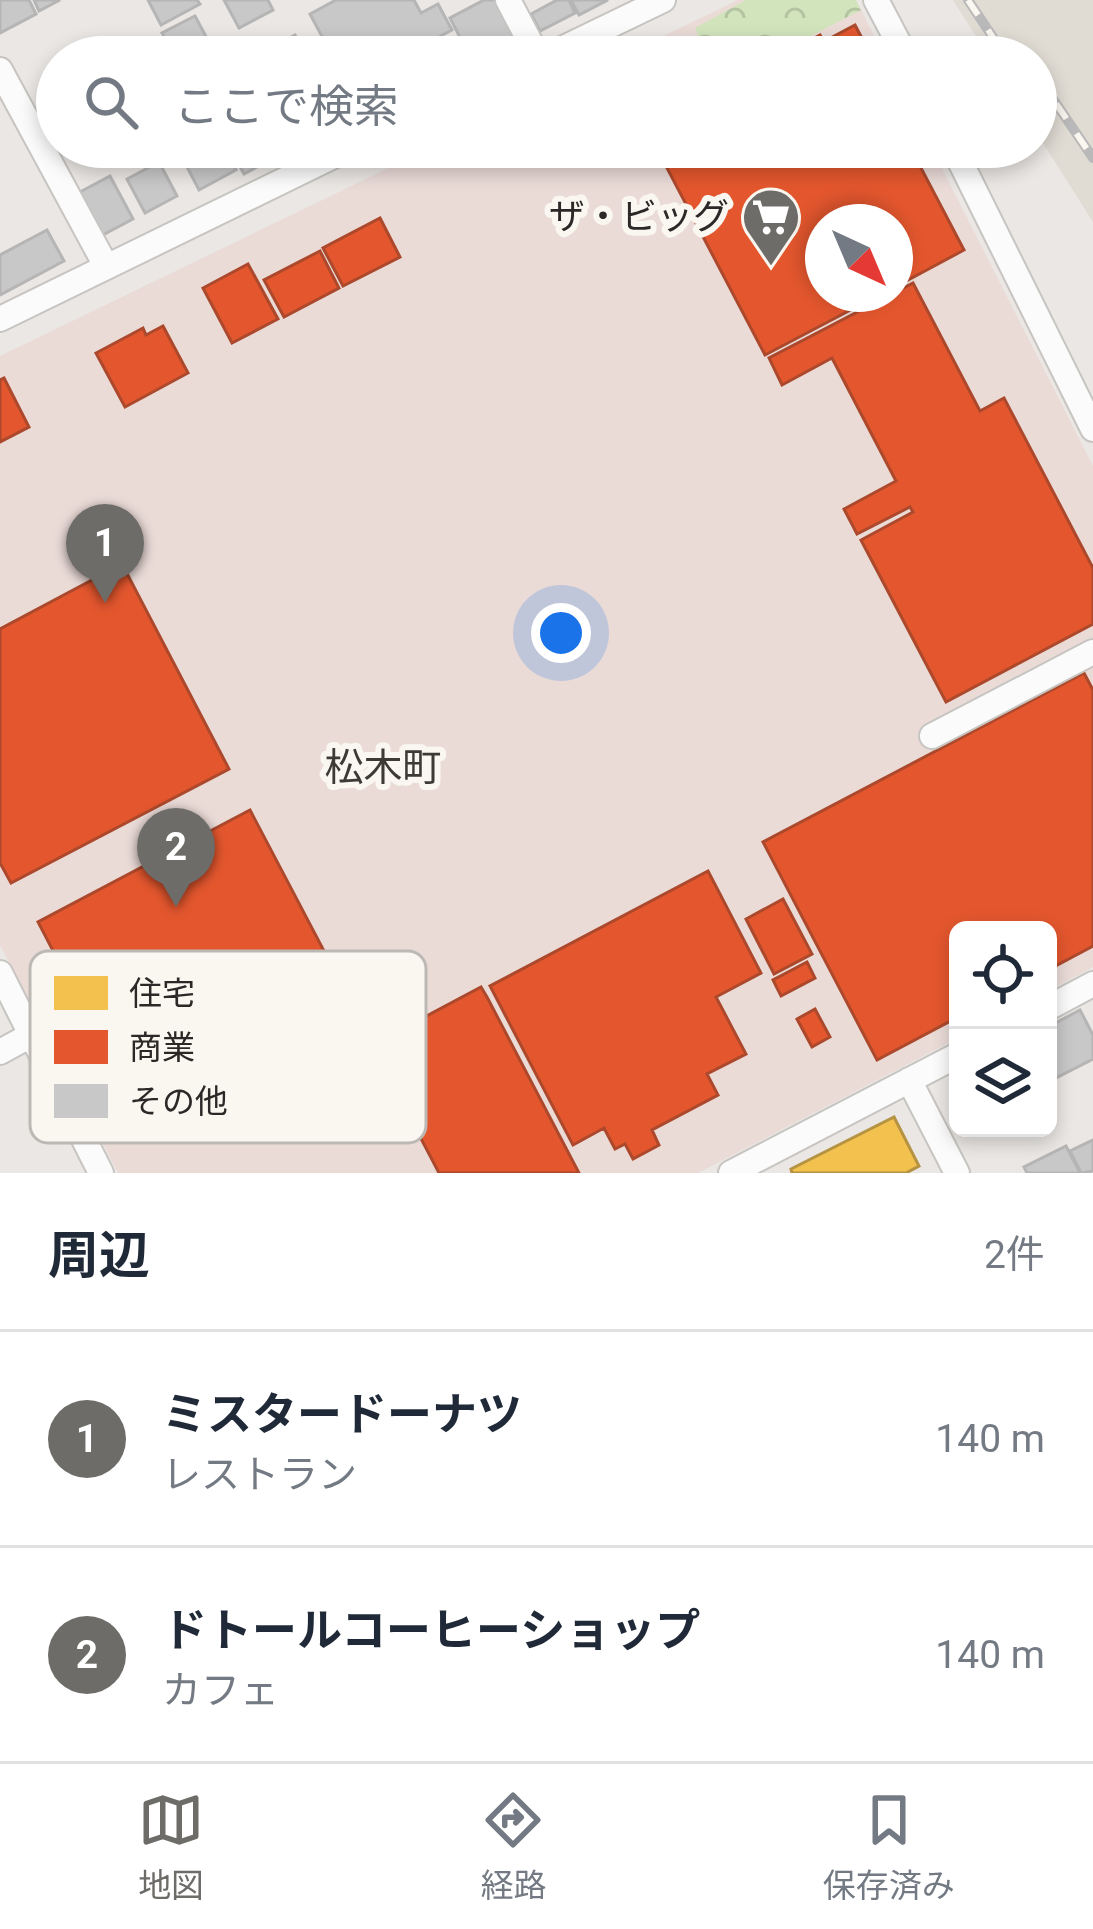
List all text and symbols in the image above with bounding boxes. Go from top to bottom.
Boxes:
search box [36,36,1057,168]
icon: search [78,69,144,135]
text: ここで検索 [174,80,399,133]
supermarket icon: ザ・ビッグ [740,186,802,268]
place label: ザ・ビッグ [549,196,729,238]
north arrow [805,204,913,312]
pin: 1 [66,504,144,603]
your location [531,603,591,663]
district label: 松木町 [324,745,442,791]
pin: 2 [137,808,215,907]
map controls [949,921,1057,1137]
button: locate [949,921,1057,1029]
legend [30,951,426,1143]
text: 住宅 [129,974,195,1013]
text: 商業 [129,1028,195,1067]
button: layers [949,1029,1057,1137]
text: その他 [129,1082,228,1121]
text: 周辺 [48,1226,150,1285]
text: 2件 [984,1232,1045,1278]
text: ミスタードーナツ [162,1388,522,1441]
text: 1 [76,1416,98,1462]
text: 140 m [935,1416,1045,1462]
text: レストラン [162,1452,357,1498]
text: ドトールコーヒーショップ [162,1604,700,1657]
text: 2 [76,1632,98,1678]
text: 140 m [935,1632,1045,1678]
text: カフェ [162,1668,279,1714]
tab: 地図 [138,1787,204,1907]
tab: 経路 [480,1787,546,1907]
tab: 保存済み [823,1787,955,1907]

